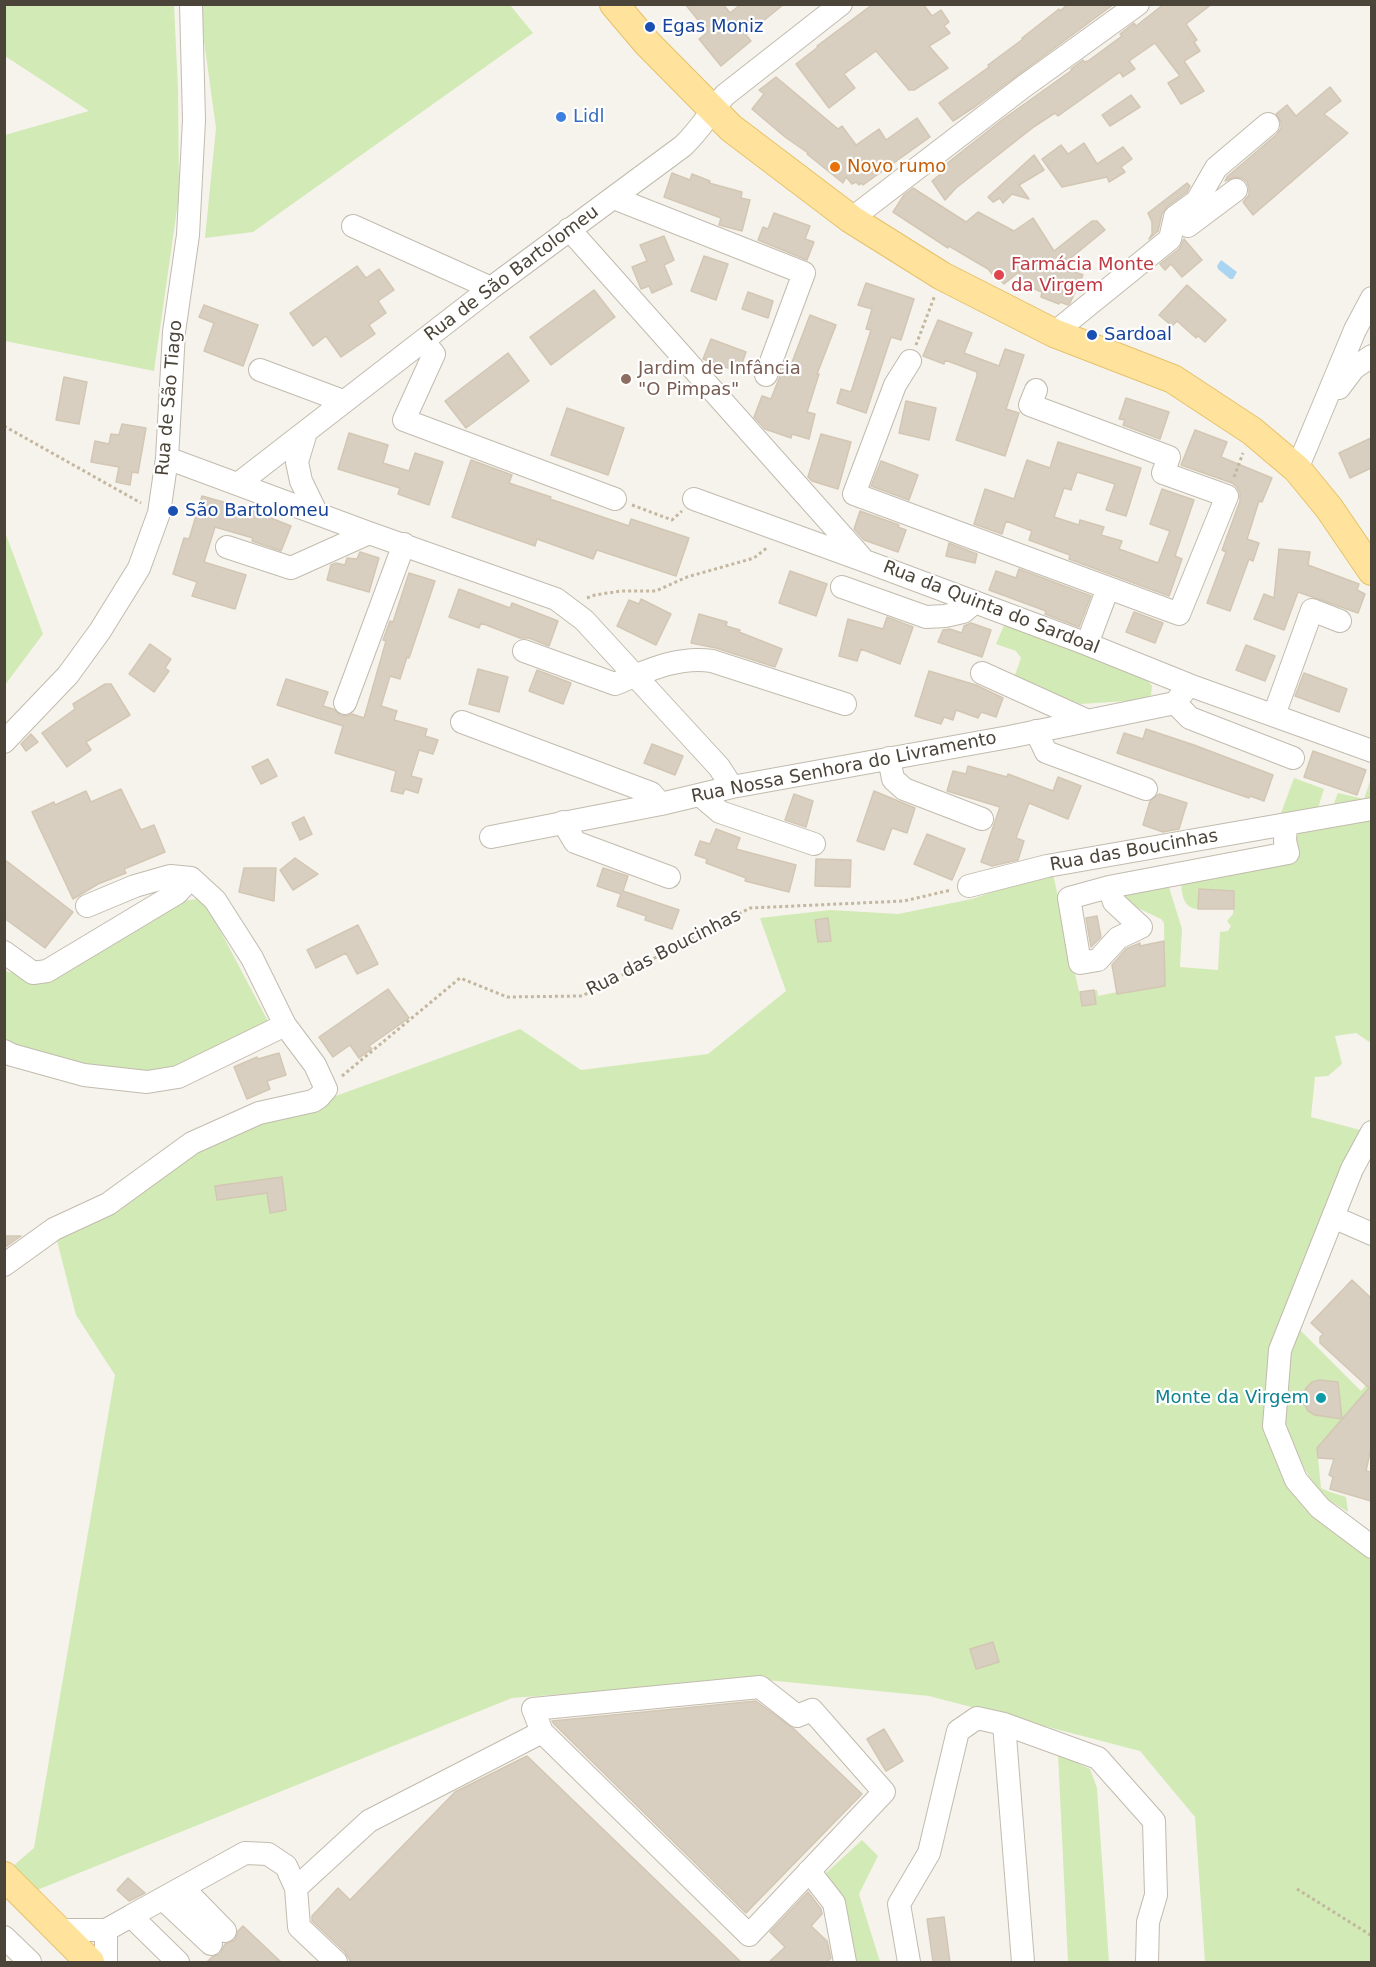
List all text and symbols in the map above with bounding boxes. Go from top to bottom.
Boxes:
place label: Egas Moniz [662,16,763,38]
marker: Egas Moniz [643,20,657,34]
place label: Lidl [573,106,604,128]
marker: Lidl [554,110,568,124]
place label: Novo rumo [847,156,946,178]
marker: Novo rumo [828,160,842,174]
street label: Rua de São Bartolomeu [421,202,603,346]
place label: Farmácia Monte da Virgem [1011,254,1154,296]
marker: Farmácia Monte da Virgem [992,268,1006,282]
street label: Rua de São Tiago [152,319,188,477]
place label: Sardoal [1104,324,1172,346]
marker: Sardoal [1085,328,1099,342]
place label: Jardim de Infância "O Pimpas" [638,358,801,400]
marker: Jardim de Infância "O Pimpas" [619,372,633,386]
place label: São Bartolomeu [185,500,329,522]
marker: São Bartolomeu [166,504,180,518]
street label: Rua da Quinta do Sardoal [880,557,1102,659]
street label: Rua Nossa Senhora do Livramento [689,728,999,808]
street label: Rua das Boucinhas [1048,826,1220,876]
street label: Rua das Boucinhas [583,905,745,1001]
place label: Monte da Virgem [1155,1387,1309,1409]
marker: Monte da Virgem [1314,1391,1328,1405]

